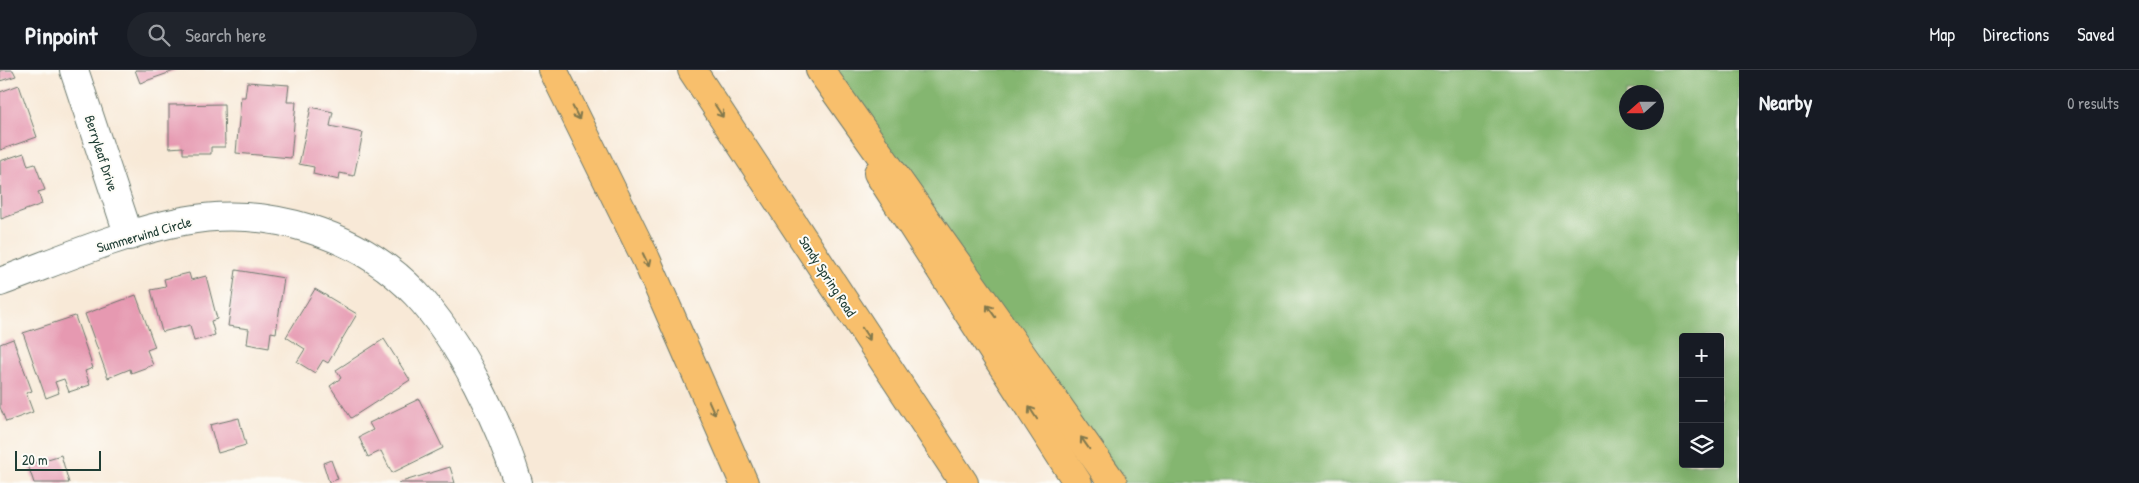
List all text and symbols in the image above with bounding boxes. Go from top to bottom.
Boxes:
search box [127,12,477,57]
text: Pinpoint [25,19,97,51]
icon: search [145,21,173,49]
text: Search here [185,22,266,48]
text: Map [1930,22,1955,47]
text: Directions [1983,22,2049,47]
text: Saved [2077,22,2114,47]
north arrow [1619,85,1664,130]
text: Nearby [1759,88,1812,117]
text: 0 results [2067,92,2119,114]
one-way arrow [714,103,724,117]
one-way arrow [571,106,581,121]
street label: Berryleaf Drive [80,113,123,194]
street label: Summerwind Circle [94,211,194,257]
street label: Sandy Spring Road [794,232,861,321]
one-way arrow [642,252,652,267]
one-way arrow [986,304,996,318]
one-way arrow [861,327,872,341]
map controls [1679,333,1724,468]
button: + [1679,333,1724,378]
button: − [1679,378,1724,423]
one-way arrow [708,400,718,415]
one-way arrow [1028,406,1038,420]
button: layers [1679,423,1724,468]
one-way arrow [1080,436,1090,450]
scale bar [15,448,101,471]
text: 20 m [22,450,48,469]

